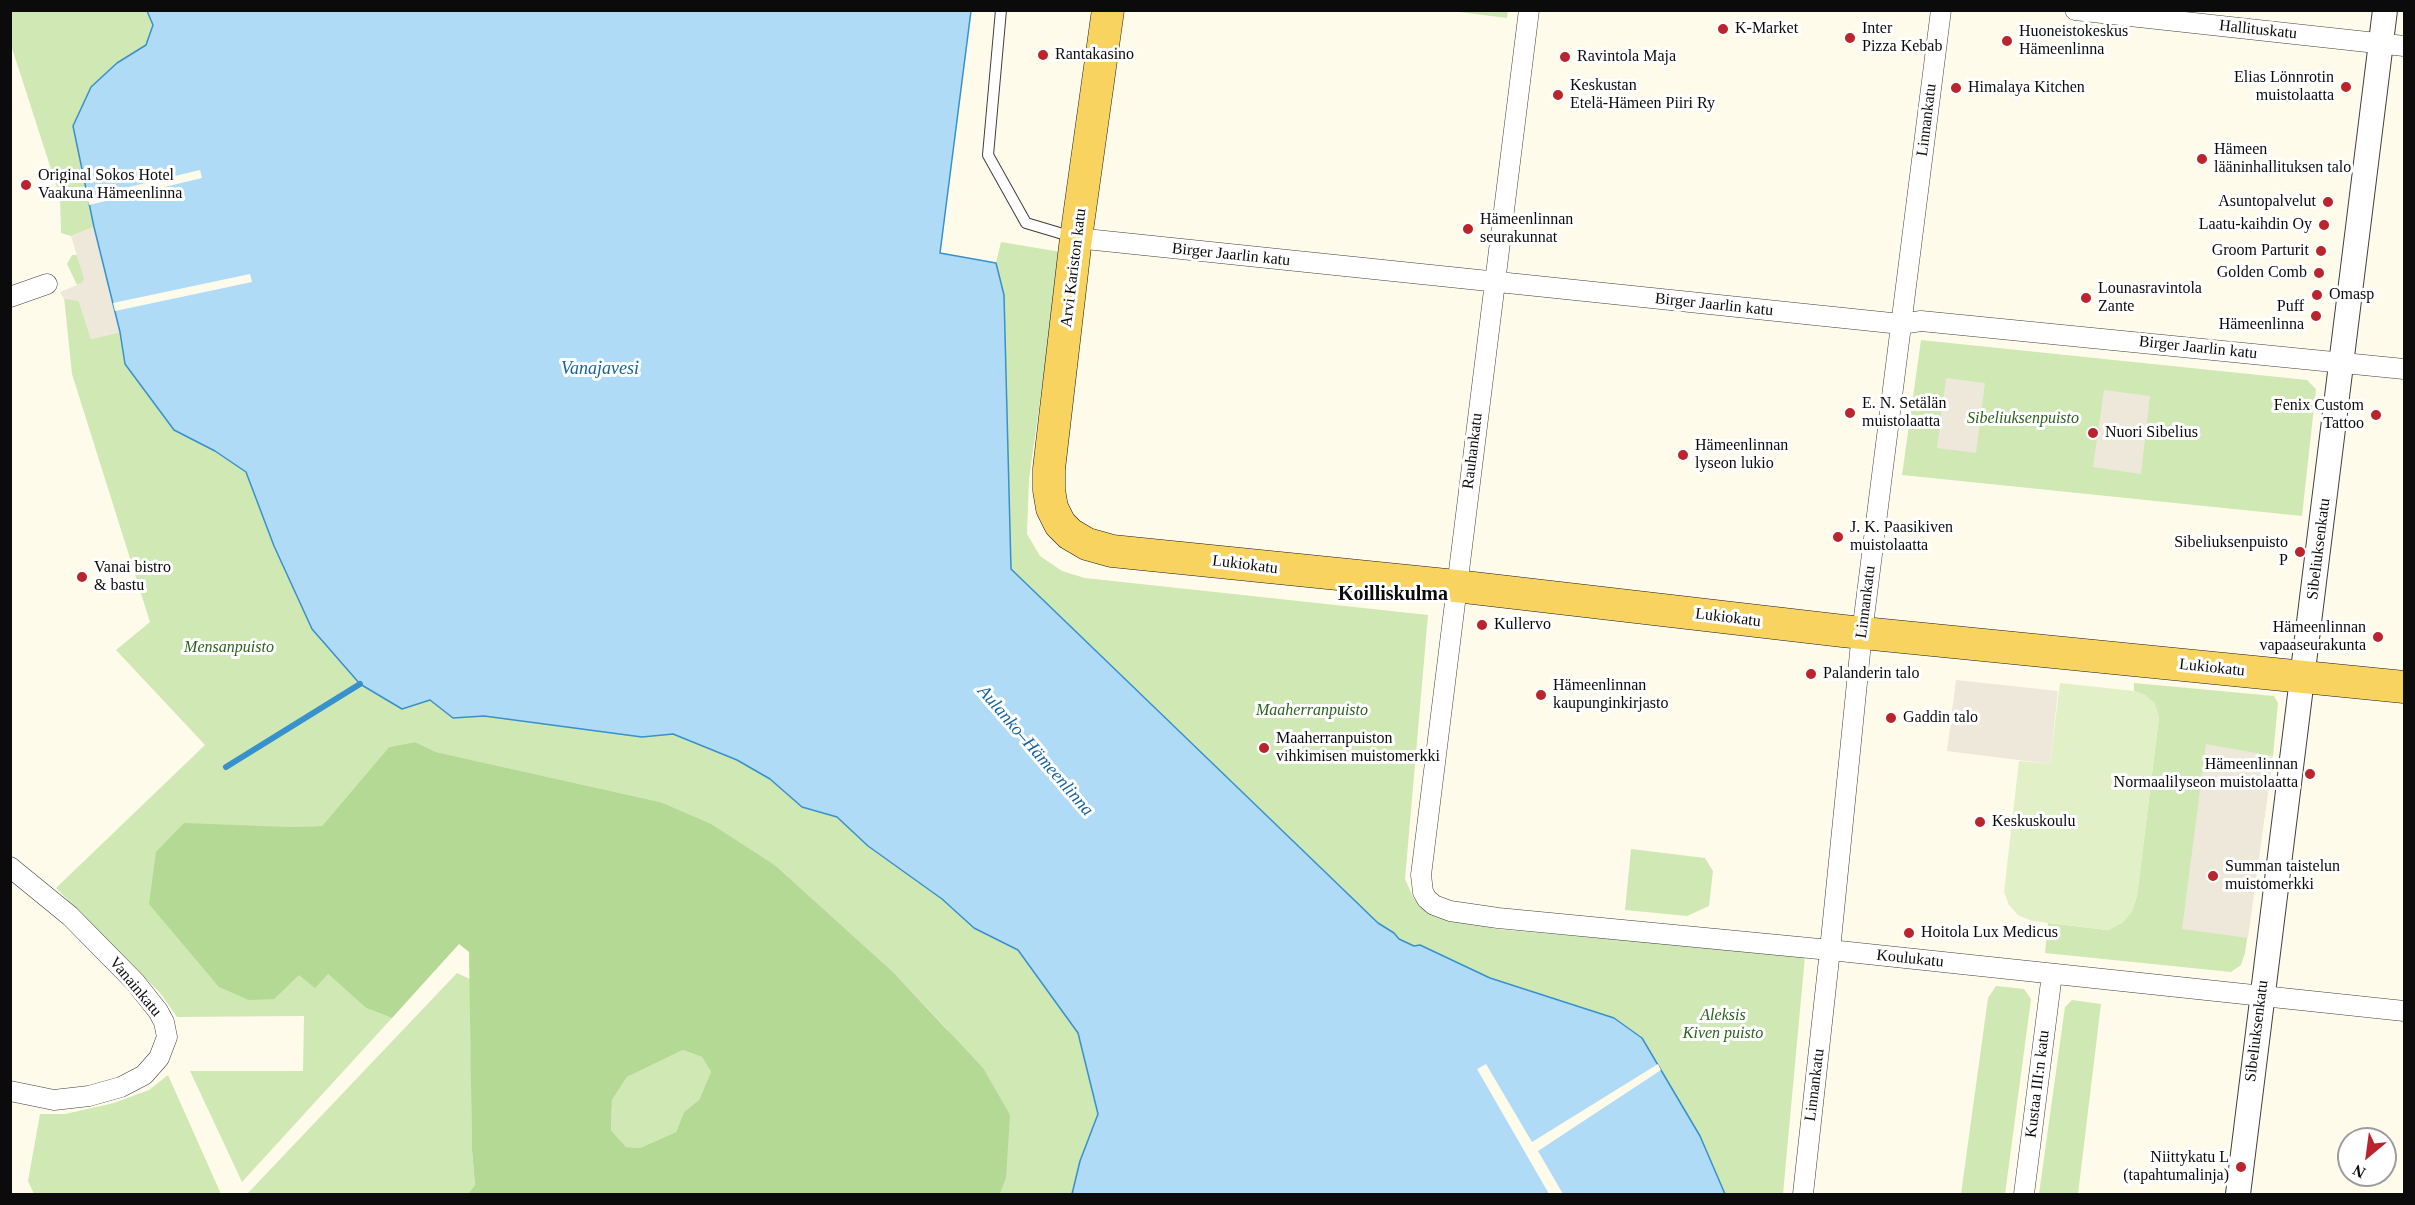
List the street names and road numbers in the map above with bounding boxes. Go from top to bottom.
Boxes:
street label: Hallituskatu [2218,16,2298,44]
street label: Linnankatu [1913,83,1941,157]
street label: Arvi Kariston katu [1057,207,1091,329]
street label: Birger Jaarlin katu [1171,239,1291,271]
street label: Birger Jaarlin katu [1654,289,1774,321]
street label: Birger Jaarlin katu [2138,332,2258,364]
street label: Rauhankatu [1459,412,1487,490]
street label: Sibeliuksenkatu [2303,497,2335,601]
street label: Lukiokatu [1211,551,1279,579]
street label: Linnankatu [1852,565,1880,639]
street label: Lukiokatu [1694,604,1762,632]
street label: Lukiokatu [2178,655,2246,681]
street label: Koulukatu [1875,946,1945,972]
street label: Vanainkatu [105,953,165,1021]
street label: Sibeliuksenkatu [2241,979,2273,1083]
street label: Kustaa III:n katu [2022,1029,2054,1139]
street label: Linnankatu [1801,1048,1829,1122]

